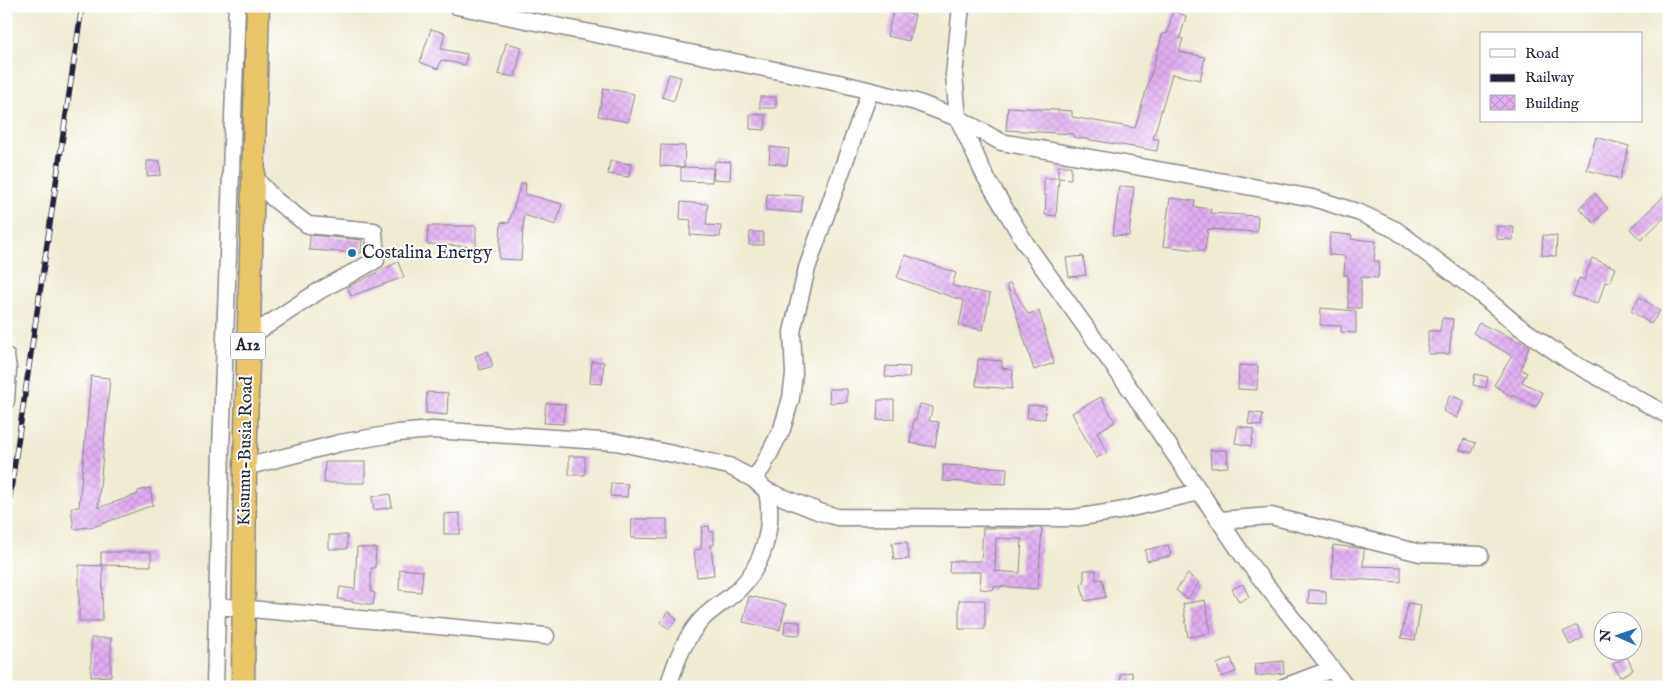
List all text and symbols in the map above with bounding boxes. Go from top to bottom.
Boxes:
legend [1480,32,1642,122]
text: Road [1525,44,1560,63]
text: Railway [1525,68,1575,87]
text: Building [1525,94,1580,113]
place label: Costalina Energy [362,242,492,265]
marker: Costalina Energy [346,247,358,259]
road number: A12 [230,332,266,360]
street label: Kisumu-Busia Road [233,376,259,526]
north arrow [1592,610,1642,660]
text: N [1597,629,1615,643]

